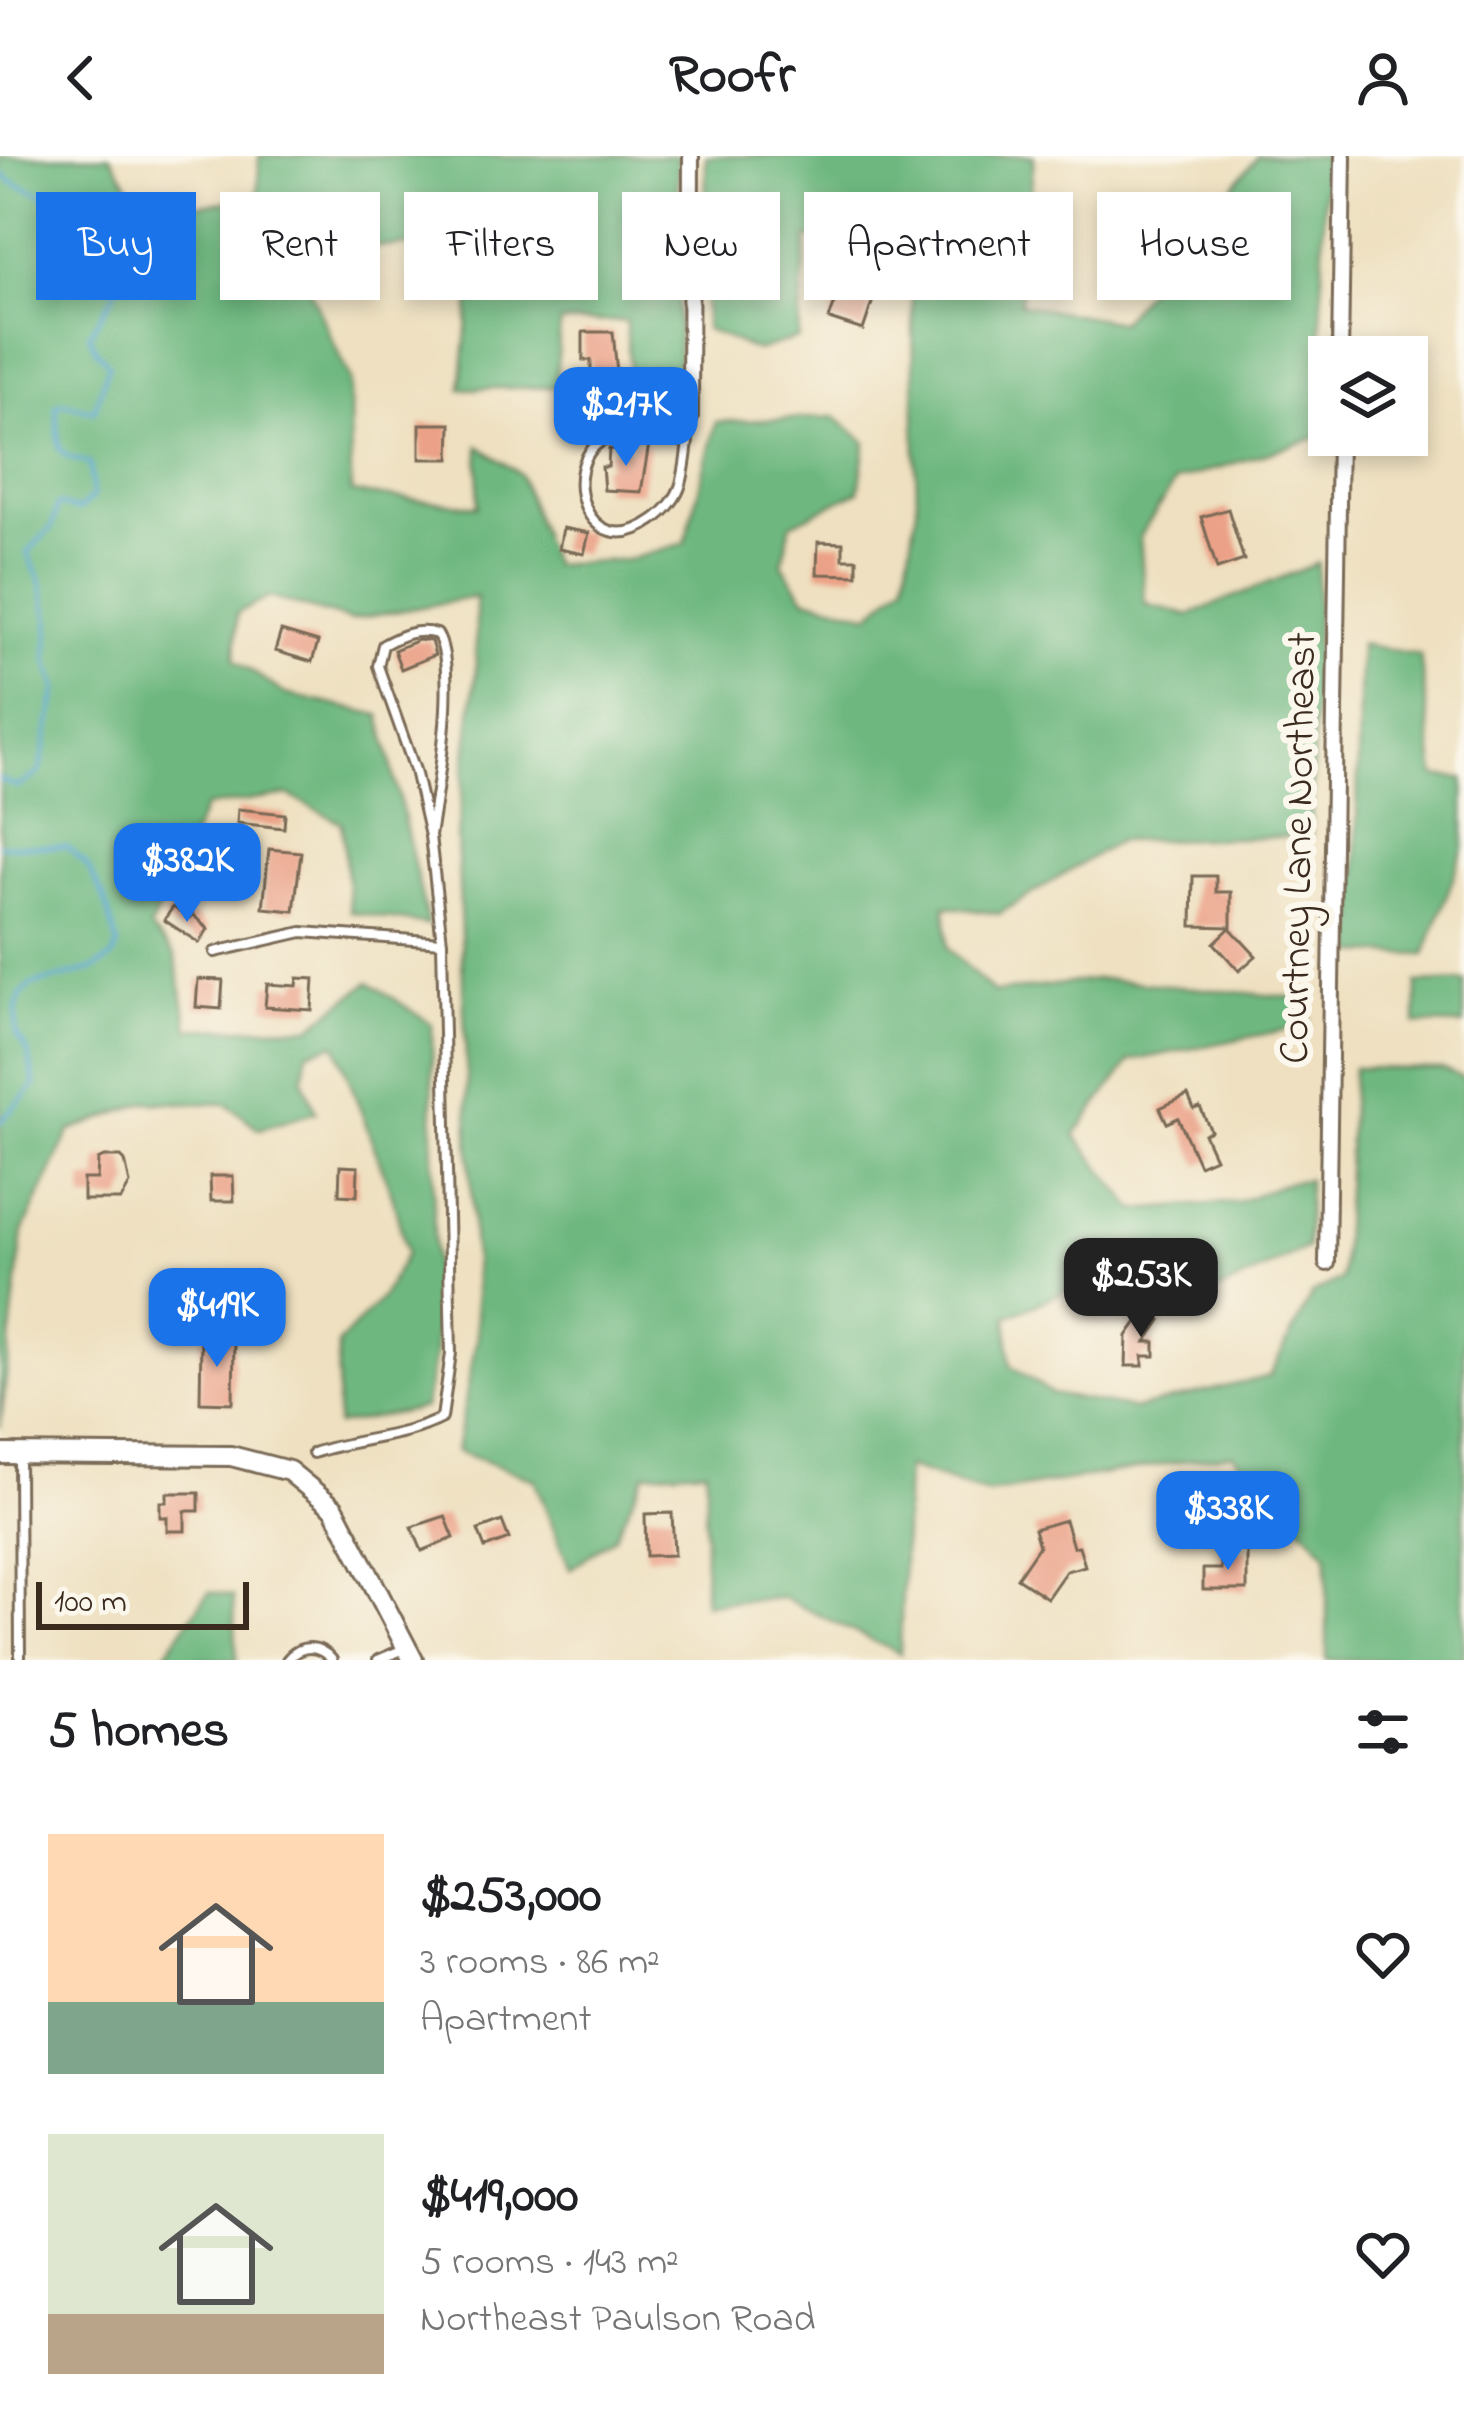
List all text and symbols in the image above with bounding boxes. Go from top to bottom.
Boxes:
text: Roofr [669,39,795,117]
icon: back [48,45,114,111]
icon: person [1350,45,1416,111]
chip: Buy [36,192,196,300]
chip: Rent [220,192,380,300]
chip: Filters [404,192,598,300]
chip: New [622,192,780,300]
chip: Apartment [804,192,1073,300]
chip: House [1097,192,1291,300]
map controls [1308,336,1428,456]
button: layers [1308,336,1428,456]
pin: $217K [542,367,710,469]
text: $217K [581,377,671,434]
street label: Courtney Lane Northeast [1266,632,1334,1064]
pin: $382K [103,823,271,925]
text: $382K [141,833,233,890]
pin: $253K [1057,1238,1225,1340]
text: $253K [1091,1248,1191,1305]
pin: $419K [133,1268,301,1370]
text: $419K [176,1278,258,1335]
pin: $338K [1144,1471,1312,1573]
text: $338K [1183,1481,1273,1538]
scale bar [36,1576,249,1629]
text: 100 m [54,1579,127,1627]
text: 5 homes [48,1695,229,1770]
icon: filters [1350,1699,1416,1765]
text: $253,000 [420,1860,601,1935]
icon: home [144,1882,288,2026]
icon: heart [1350,1921,1416,1987]
text: 3 rooms · 86 m² [420,1935,660,1992]
text: Apartment [420,1992,592,2049]
text: $419,000 [420,2160,578,2235]
icon: home [144,2182,288,2326]
icon: heart [1350,2221,1416,2287]
text: 5 rooms · 143 m² [420,2235,679,2292]
text: Northeast Paulson Road [420,2292,816,2349]

